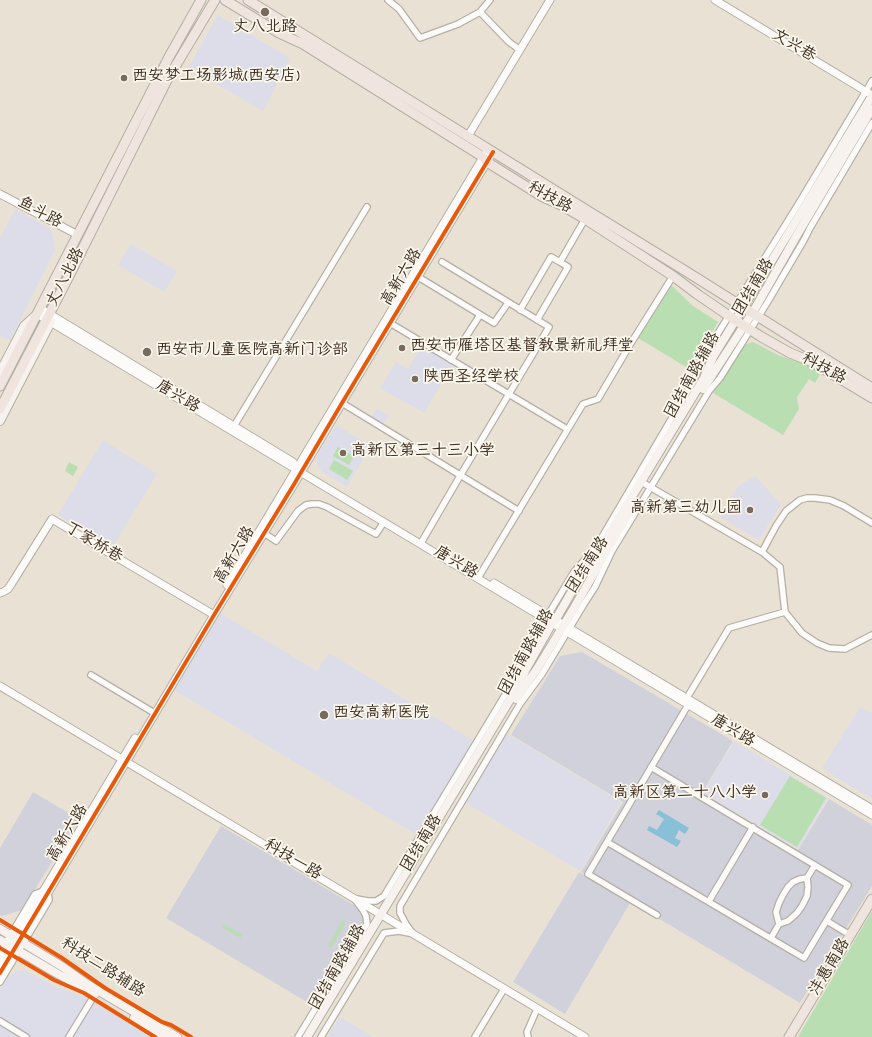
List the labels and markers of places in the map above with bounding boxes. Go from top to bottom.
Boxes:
marker: 丈八北路 [259,6,271,18]
place label: 丈八北路 [233,19,297,39]
place label: 西安梦工场影城(西安店) [132,68,300,88]
marker: 西安梦工场影城(西安店) [119,73,129,83]
place label: 西安市雁塔区基督教景新礼拜堂 [410,338,634,358]
place label: 西安市儿童医院高新门诊部 [156,342,348,362]
marker: 西安市雁塔区基督教景新礼拜堂 [397,343,407,353]
marker: 西安市儿童医院高新门诊部 [141,346,153,358]
place label: 陕西圣经学校 [423,369,519,389]
marker: 陕西圣经学校 [410,374,420,384]
place label: 高新区第三十三小学 [351,443,495,463]
marker: 高新区第三十三小学 [338,448,348,458]
place label: 高新第三幼儿园 [630,500,742,520]
marker: 高新第三幼儿园 [745,505,755,515]
place label: 西安高新医院 [333,705,429,725]
marker: 西安高新医院 [318,709,330,721]
place label: 高新区第二十八小学 [613,785,757,805]
marker: 高新区第二十八小学 [760,790,770,800]

